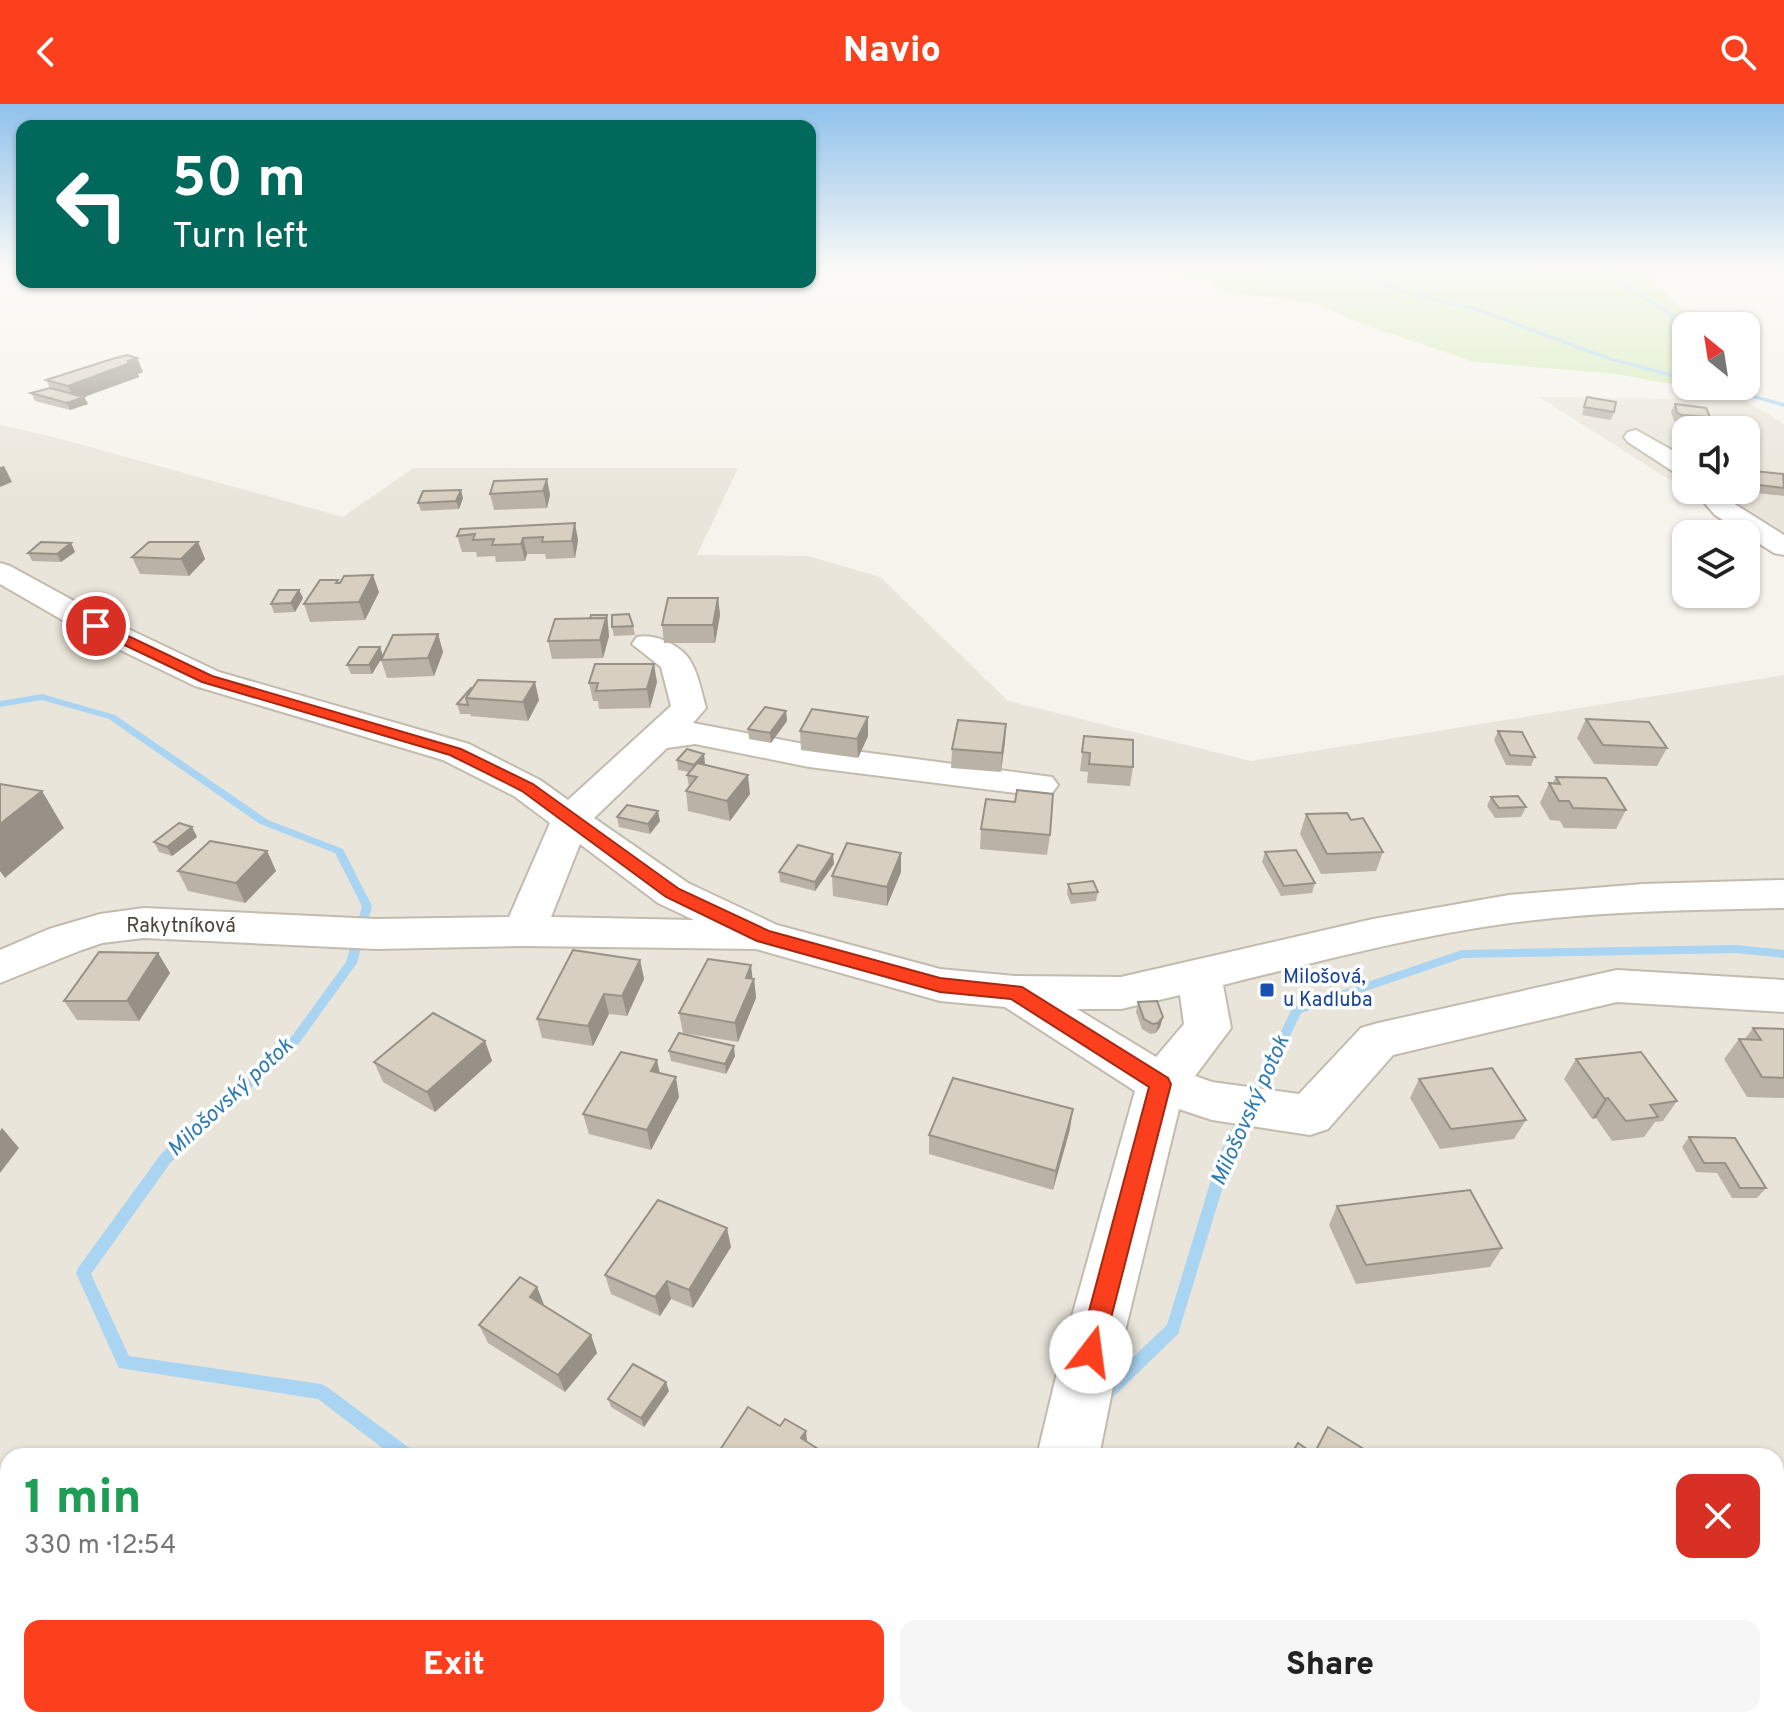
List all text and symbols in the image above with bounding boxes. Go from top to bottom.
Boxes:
text: Navio [843,29,941,75]
icon: back [24,30,68,74]
icon: search [1716,30,1760,74]
text: 50 m [172,146,306,216]
icon: left [40,152,144,256]
text: Turn left [172,215,309,261]
north arrow [1672,312,1760,400]
map controls [1672,312,1760,608]
button: sound [1672,416,1760,504]
button: layers [1672,520,1760,608]
pin [62,592,130,660]
icon: arrive [74,604,118,648]
street label: Rakytníková [126,914,236,940]
place label: Milošová, u Kadluba [1283,965,1372,1014]
marker: Milošová, u Kadluba [1258,981,1276,999]
water label: Milošovský potok [1206,1031,1297,1190]
water label: Milošovský potok [163,1032,300,1163]
position arrow [1049,1310,1133,1394]
text: 1 min [24,1470,141,1530]
button: close [1676,1474,1760,1558]
text: 330 m · 12:54 [24,1530,176,1563]
button: Exit [24,1620,884,1712]
button: Share [900,1620,1760,1712]

